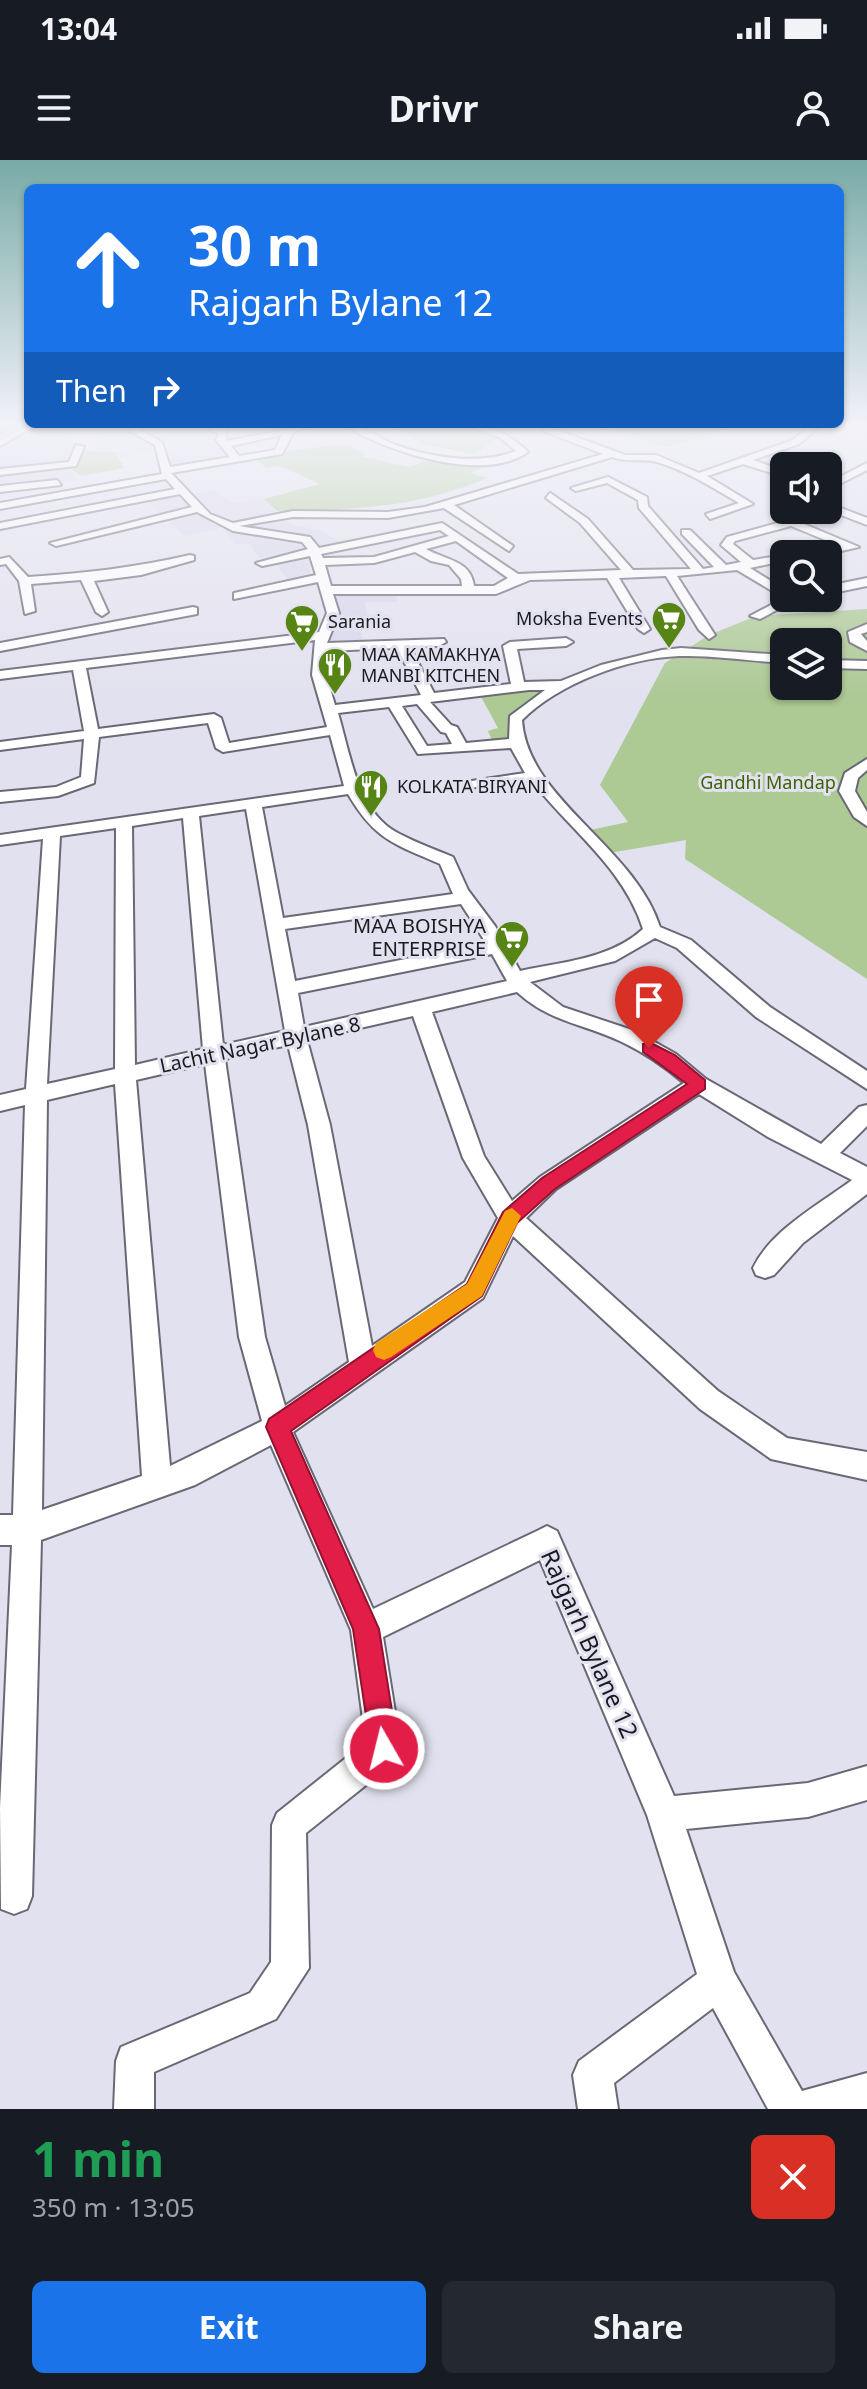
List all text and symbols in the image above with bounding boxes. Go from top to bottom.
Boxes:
text: 13:04 [40,8,117,49]
text: Drivr [389,84,478,133]
icon: menu [32,86,76,130]
icon: person [791,86,835,130]
text: 30 m [188,206,321,282]
icon: ahead [56,216,160,320]
text: Rajgarh Bylane 12 [188,278,493,327]
icon: right [143,368,187,412]
text: Then [56,370,127,411]
map controls [770,452,842,700]
button: sound [770,452,842,524]
button: search [770,540,842,612]
supermarket icon: Moksha Events [650,600,688,650]
supermarket icon: Sarania [283,603,321,653]
place label: Moksha Events [516,606,643,630]
place label: Sarania [328,609,391,633]
button: layers [770,628,842,700]
place label: MAA KAMAKHYA MANBI KITCHEN [361,642,501,687]
restaurant icon: MAA KAMAKHYA MANBI KITCHEN [316,646,354,696]
restaurant icon: KOLKATA BIRYANI [352,768,390,818]
park label: Gandhi Mandap [700,770,836,794]
place label: KOLKATA BIRYANI [397,774,547,798]
place label: MAA BOISHYA ENTERPRISE [353,912,486,962]
supermarket icon: MAA BOISHYA ENTERPRISE [493,919,531,969]
pin [615,966,683,1048]
icon: arrive [627,978,671,1022]
street label: Lachit Nagar Bylane 8 [157,1010,363,1079]
street label: Rajgarh Bylane 12 [534,1544,647,1743]
position arrow [342,1707,426,1791]
text: 1 min [32,2126,164,2191]
button: close [751,2135,835,2219]
text: 350 m · 13:05 [32,2189,195,2225]
button: Exit [32,2281,426,2373]
button: Share [442,2281,835,2373]

